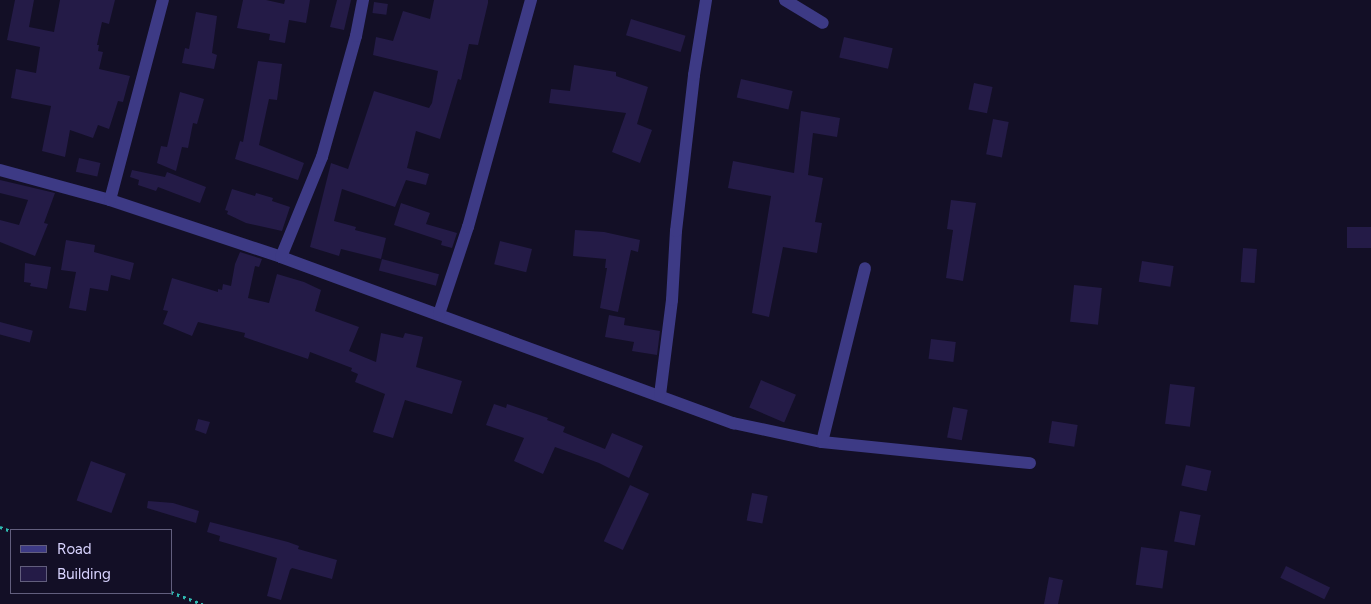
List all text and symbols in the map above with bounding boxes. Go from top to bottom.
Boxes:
legend [10,529,172,594]
text: Road [57,540,92,558]
text: Building [57,565,111,583]

